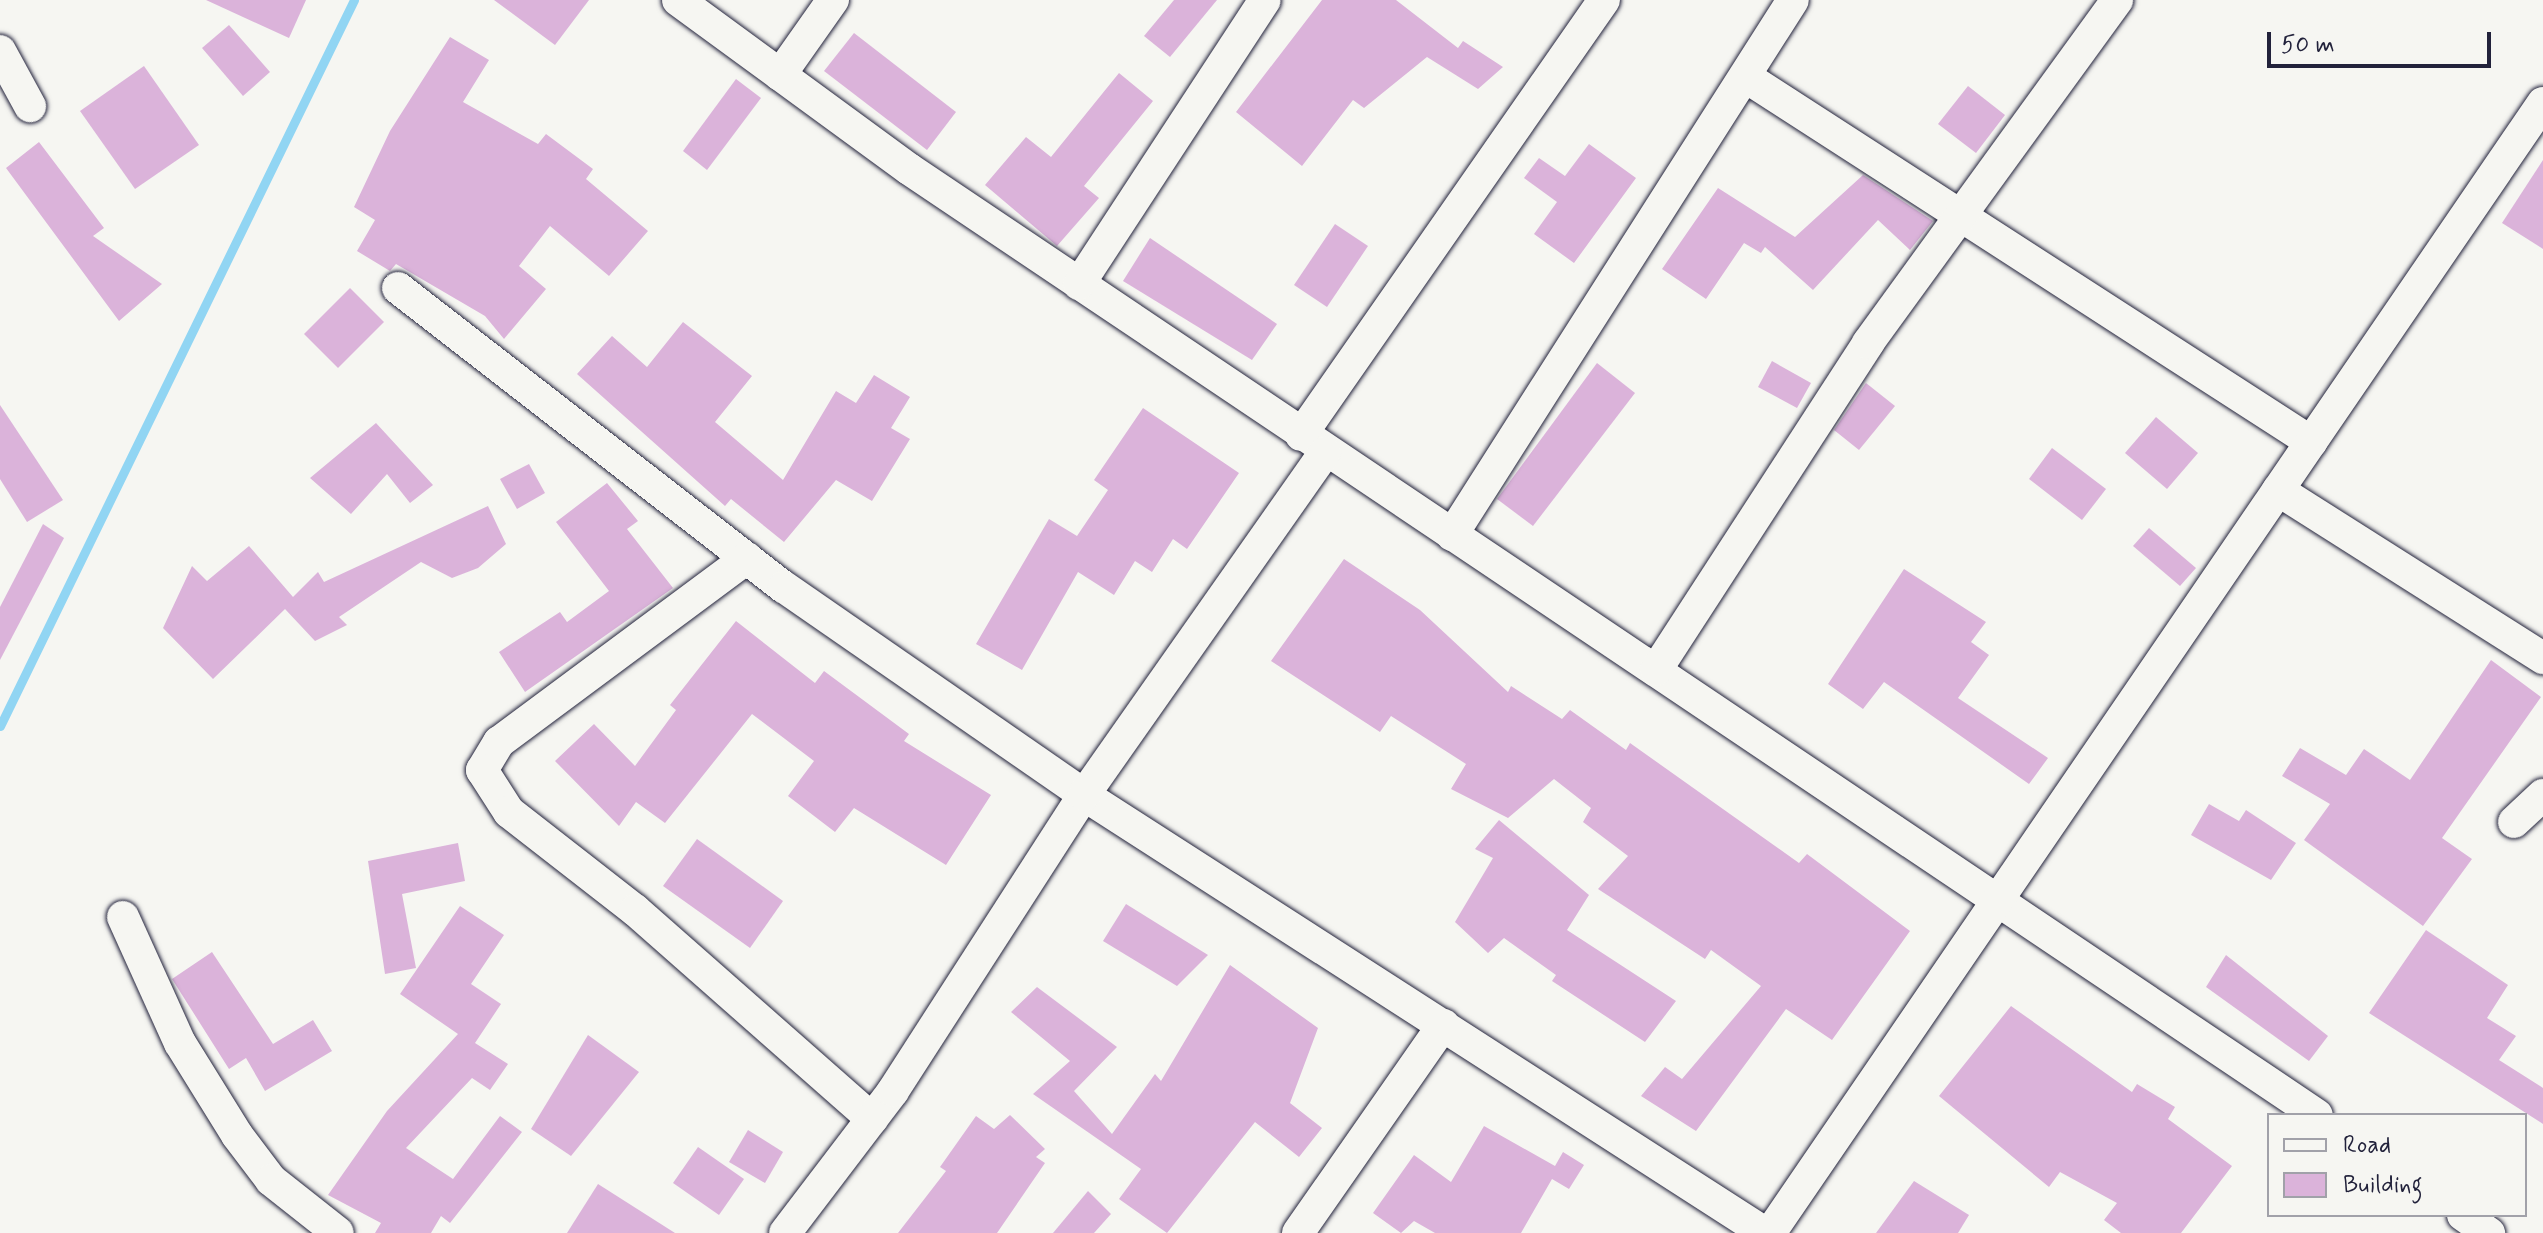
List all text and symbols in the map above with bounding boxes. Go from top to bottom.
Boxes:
scale bar [2271,16,2495,66]
text: 50 m [2281,30,2335,61]
legend [2267,1113,2527,1217]
text: Road [2343,1130,2391,1161]
text: Building [2343,1170,2423,1201]

